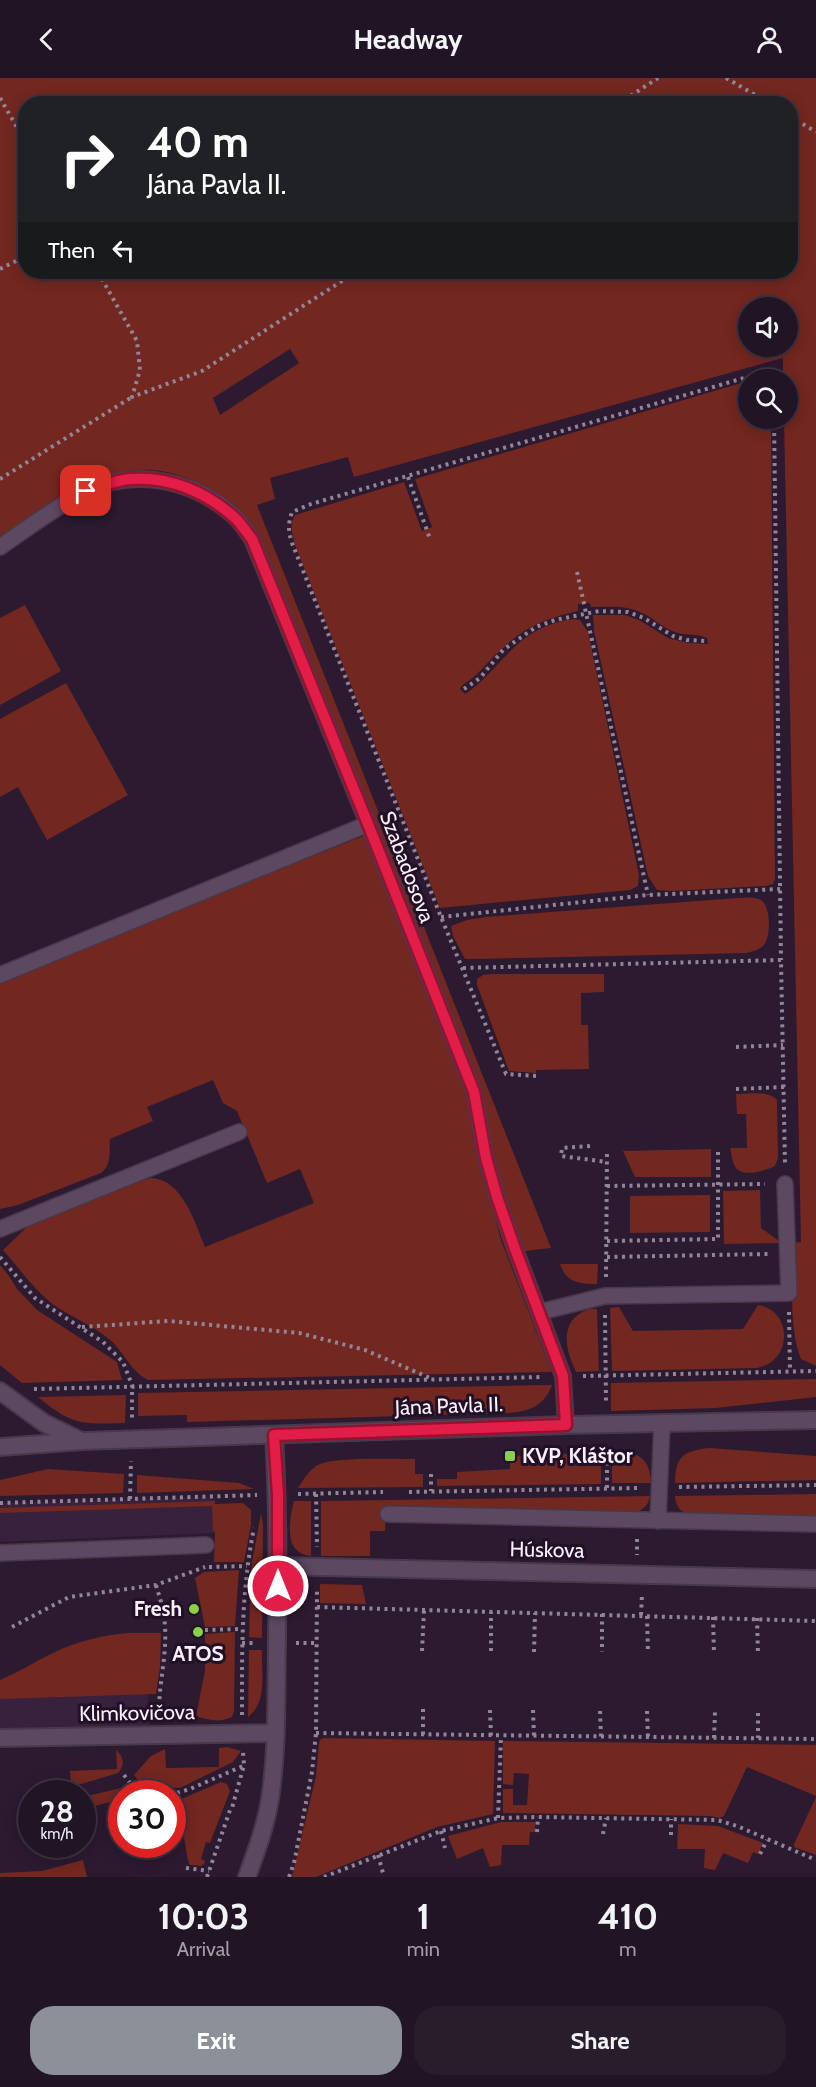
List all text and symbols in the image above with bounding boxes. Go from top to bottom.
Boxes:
icon: back [30,23,63,56]
text: Headway [354,23,462,56]
icon: person [753,23,786,56]
text: 40 m [147,116,249,168]
icon: right [48,120,126,198]
text: Jána Pavla II. [147,168,286,201]
icon: left [107,234,140,267]
text: Then [48,237,95,264]
map controls [738,297,798,429]
button: sound [738,297,798,357]
button: search [738,369,798,429]
pin [60,465,111,516]
icon: arrive [69,474,102,507]
street label: Szabadosova [375,808,440,926]
street label: Jána Pavla II. [393,1391,504,1420]
place label: KVP, Kláštor [522,1443,633,1468]
marker: KVP, Kláštor [503,1449,517,1463]
street label: Húskova [509,1536,585,1563]
position arrow [246,1554,310,1618]
place label: Fresh [134,1596,182,1621]
marker: Fresh [187,1602,201,1616]
marker: ATOS [191,1625,205,1639]
place label: ATOS [172,1641,224,1666]
street label: Klimkovičova [79,1699,195,1726]
speed limit sign: 30 [108,1780,186,1858]
text: 28 [40,1793,74,1830]
text: km/h [41,1825,73,1843]
text: 10:03 [158,1894,249,1938]
text: 1 [417,1894,430,1938]
text: 410 [598,1894,658,1938]
text: Arrival [177,1937,230,1961]
text: min [407,1937,440,1961]
text: m [619,1937,637,1961]
button: Exit [30,2006,402,2075]
button: Share [414,2006,786,2075]

